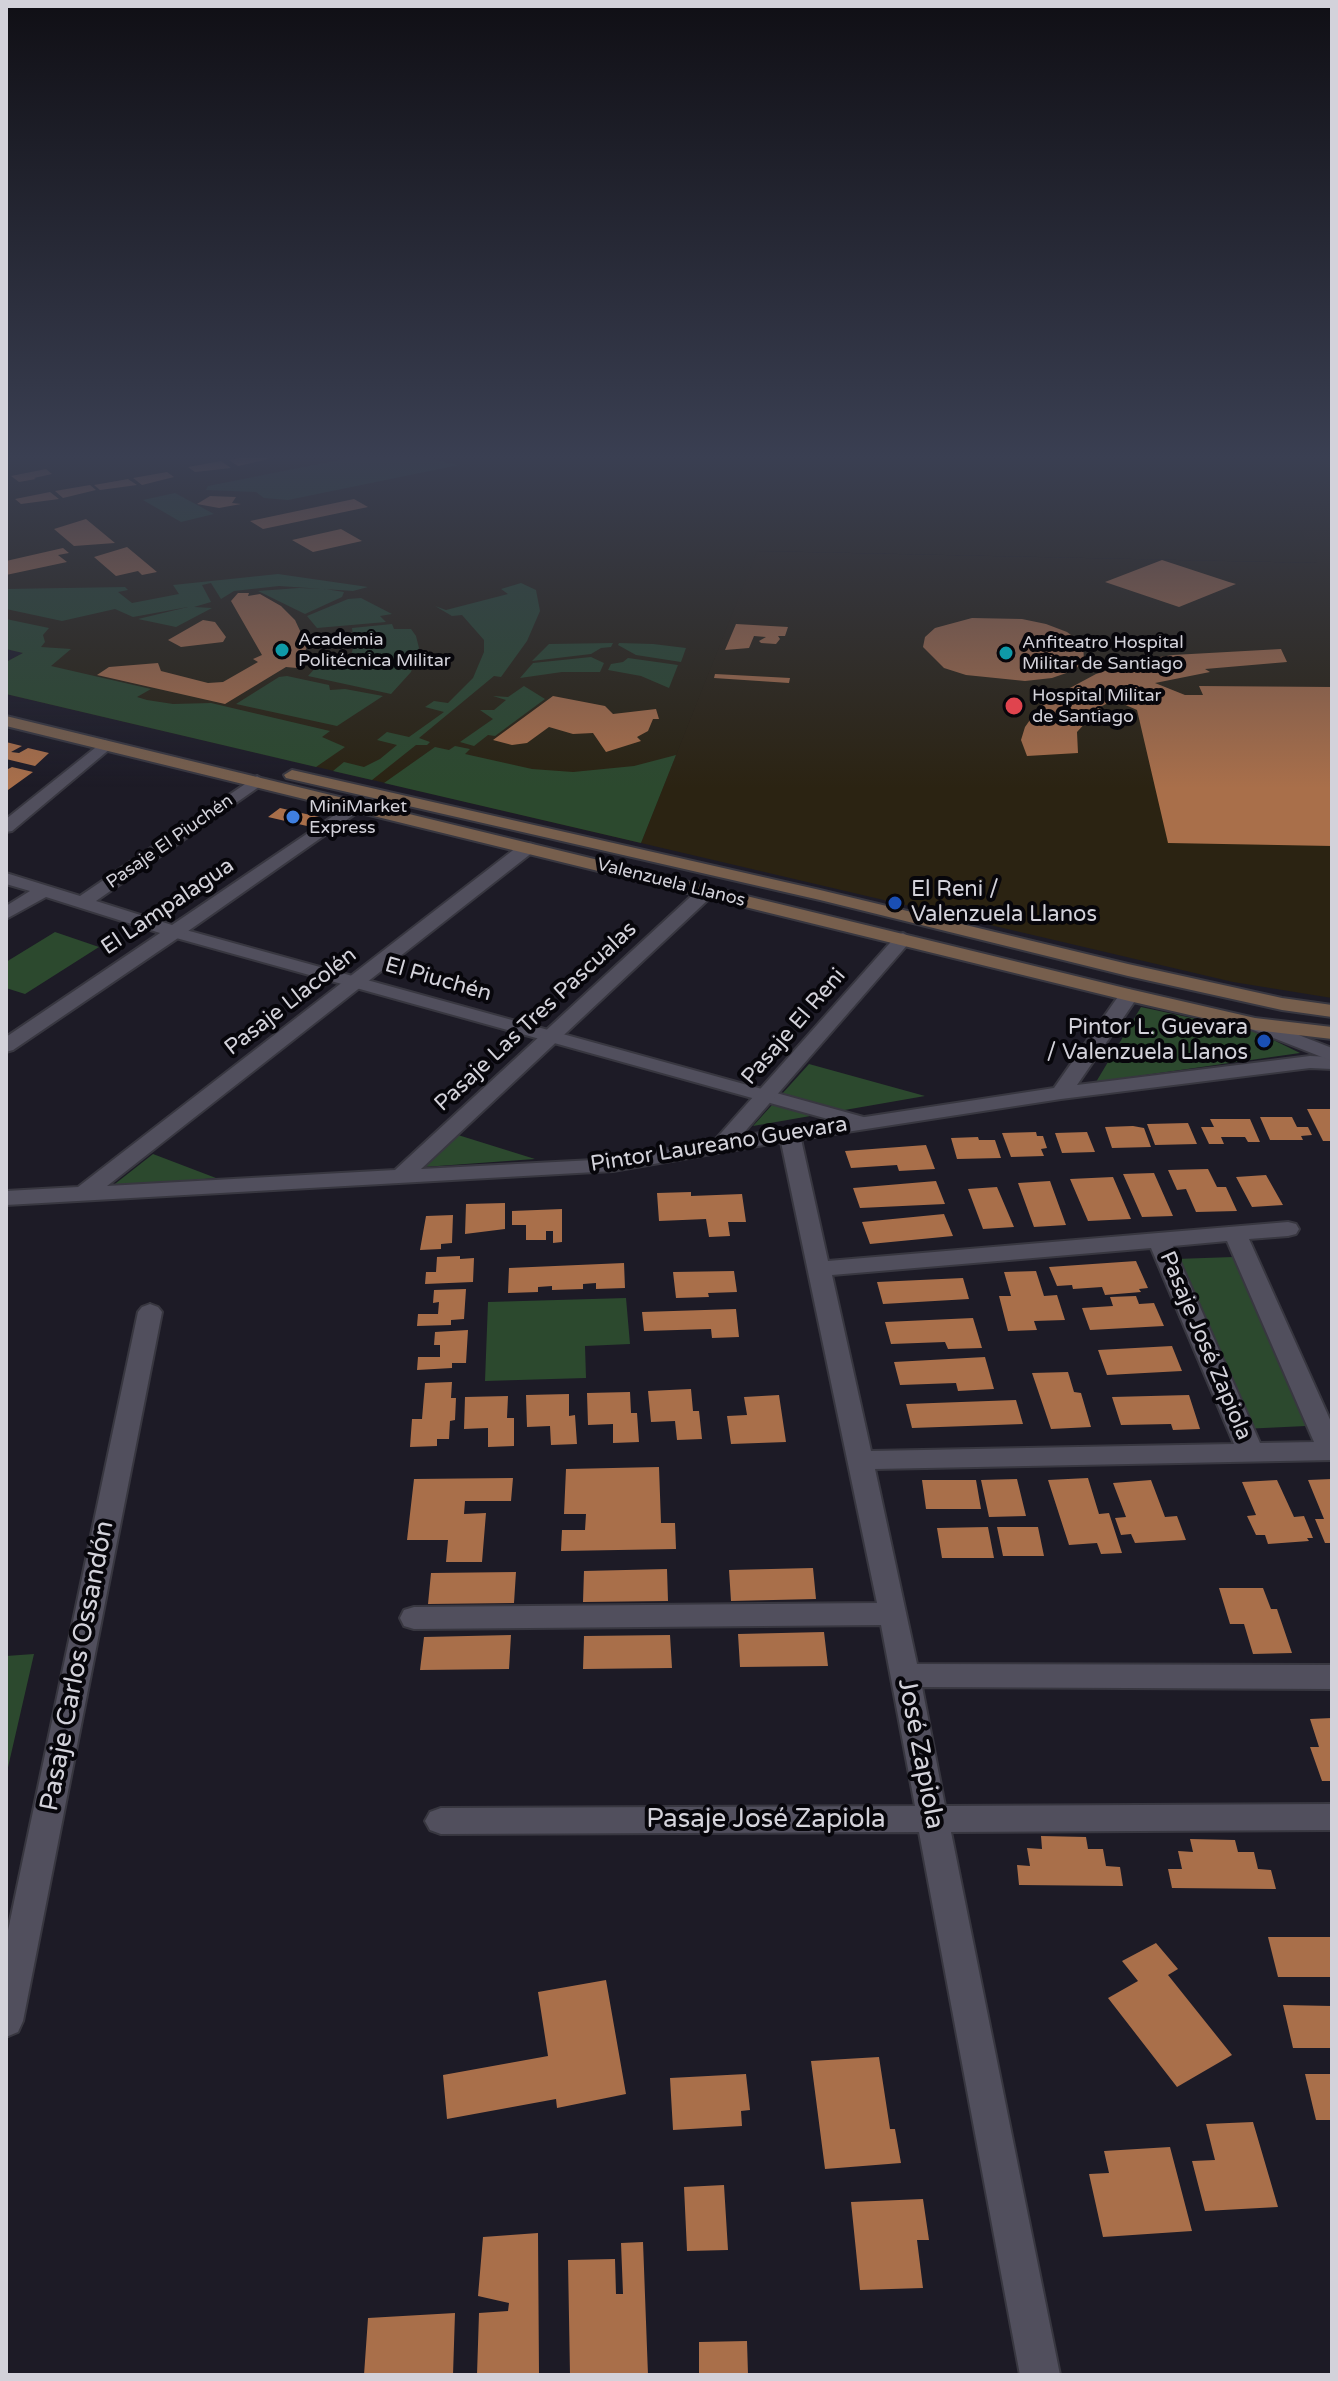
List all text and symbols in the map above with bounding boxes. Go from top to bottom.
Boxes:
place label: Academia Politécnica Militar [298,629,451,672]
place label: Anfiteatro Hospital Militar de Santiago [1022,632,1184,674]
marker: Academia Politécnica Militar [273,641,291,659]
marker: Anfiteatro Hospital Militar de Santiago [997,644,1015,662]
place label: Hospital Militar de Santiago [1032,685,1161,728]
marker: Hospital Militar de Santiago [1003,695,1025,717]
street label: Pasaje El Piuchén [102,790,238,894]
place label: MiniMarket Express [309,796,407,838]
marker: MiniMarket Express [284,808,302,826]
street label: El Lampalagua [97,853,239,961]
street label: Valenzuela Llanos [595,854,747,912]
place label: El Reni / Valenzuela Llanos [911,877,1097,928]
marker: El Reni / Valenzuela Llanos [886,894,904,912]
street label: Pasaje Las Tres Pascualas [430,916,642,1118]
street label: Pasaje Llacolén [220,942,362,1062]
street label: El Piuchén [382,952,494,1008]
street label: Pasaje El Reni [736,963,852,1091]
place label: Pintor L. Guevara / Valenzuela Llanos [1047,1015,1248,1066]
marker: Pintor L. Guevara / Valenzuela Llanos [1255,1032,1273,1050]
street label: Pintor Laureano Guevara [589,1112,849,1178]
street label: Pasaje José Zapiola [1153,1248,1257,1444]
street label: Pasaje Carlos Ossandón [35,1518,121,1814]
street label: José Zapiola [890,1676,950,1832]
street label: Pasaje José Zapiola [646,1804,886,1836]

